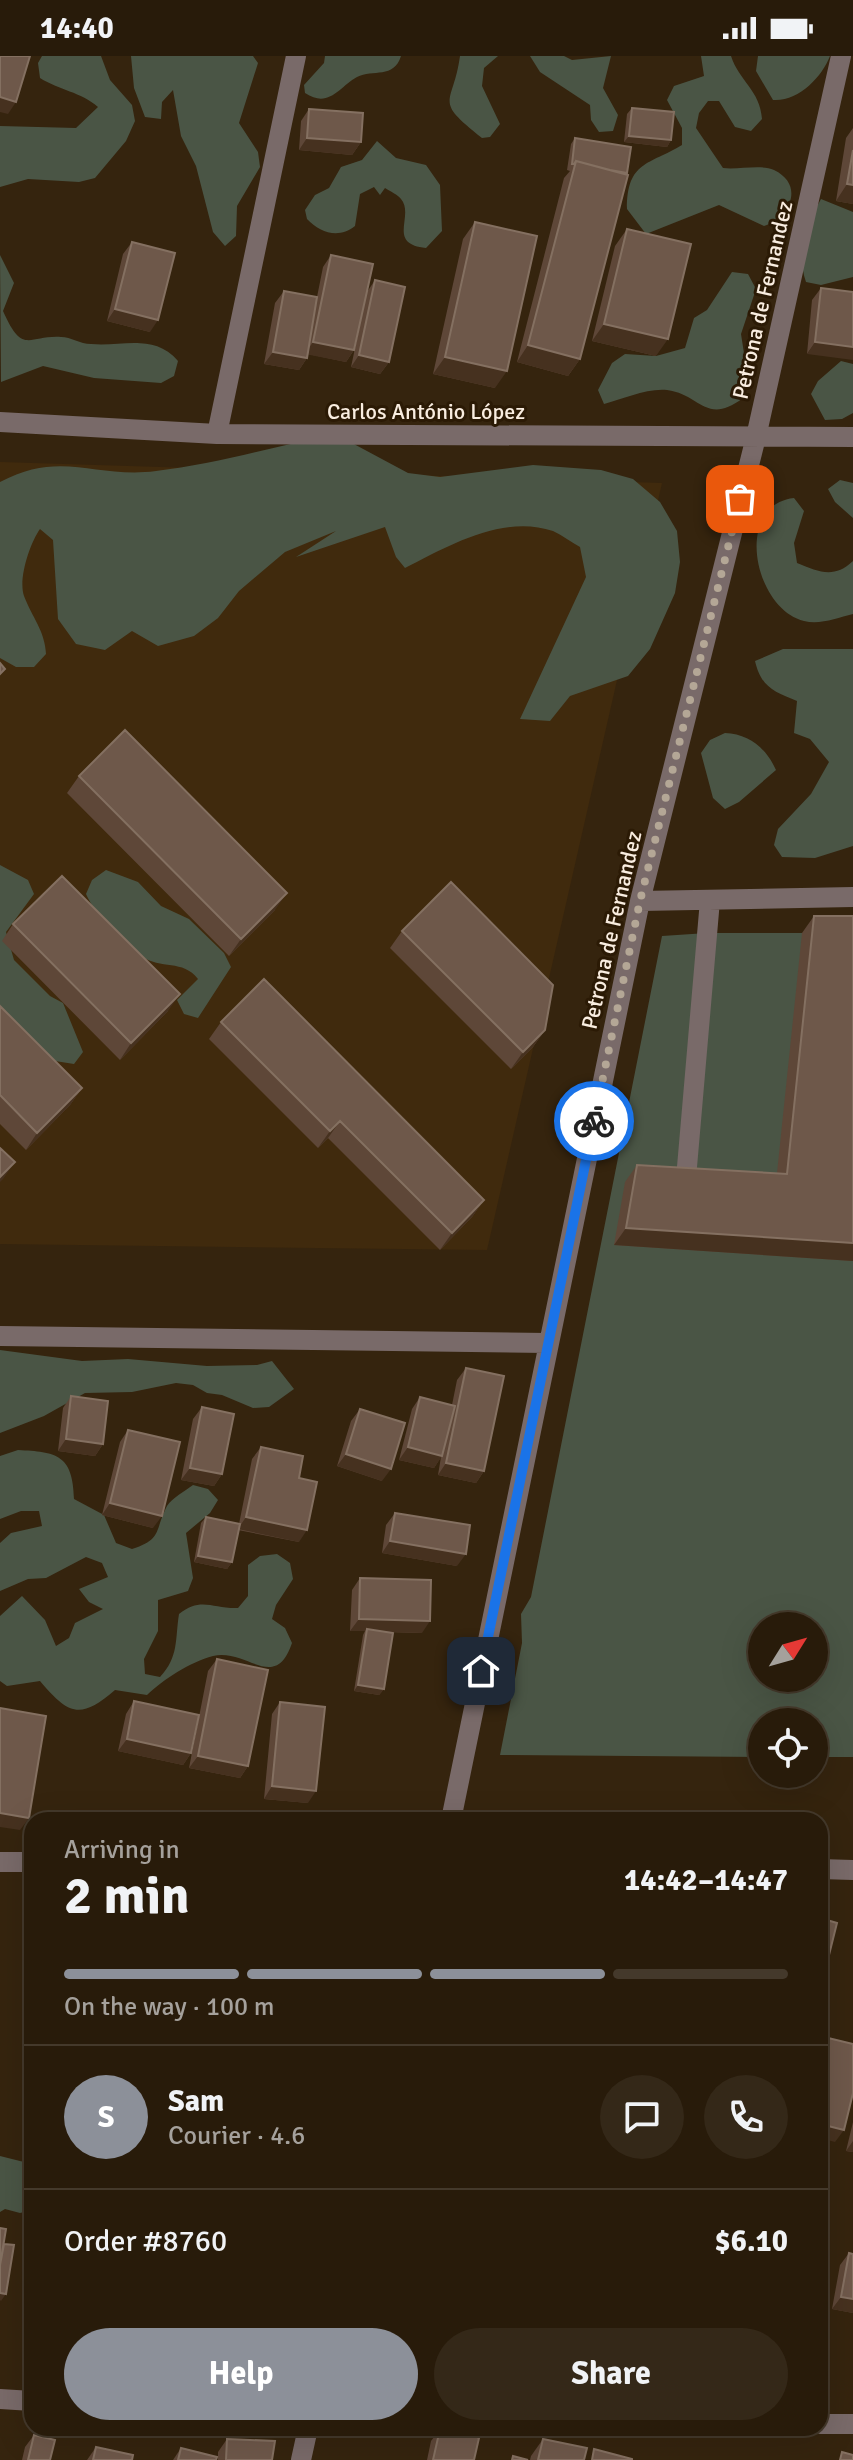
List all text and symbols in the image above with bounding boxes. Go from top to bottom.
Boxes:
text: 14:40 [40,10,114,47]
street label: Petrona de Fernandez [727,198,798,402]
street label: Carlos António López [327,398,525,425]
pin [706,465,774,533]
icon: bag [718,477,762,521]
street label: Petrona de Fernandez [576,828,647,1032]
courier [554,1081,634,1161]
icon: bike [572,1099,616,1143]
north arrow [748,1612,828,1692]
map controls [748,1612,828,1788]
pin [447,1637,515,1705]
icon: home [459,1649,503,1693]
button: locate [748,1708,828,1788]
text: Arriving in [64,1834,180,1866]
text: 14:42–14:47 [624,1862,788,1899]
text: 2 min [64,1864,190,1928]
text: On the way · 100 m [64,1991,274,2023]
button: chat [600,2075,684,2159]
button: phone [704,2075,788,2159]
text: Sam [168,2083,224,2120]
text: S [98,2099,114,2136]
text: Courier · 4.6 [168,2120,305,2152]
text: Order #8760 [64,2223,227,2260]
text: $6.10 [715,2223,788,2260]
button: Help [64,2328,418,2420]
button: Share [434,2328,788,2420]

